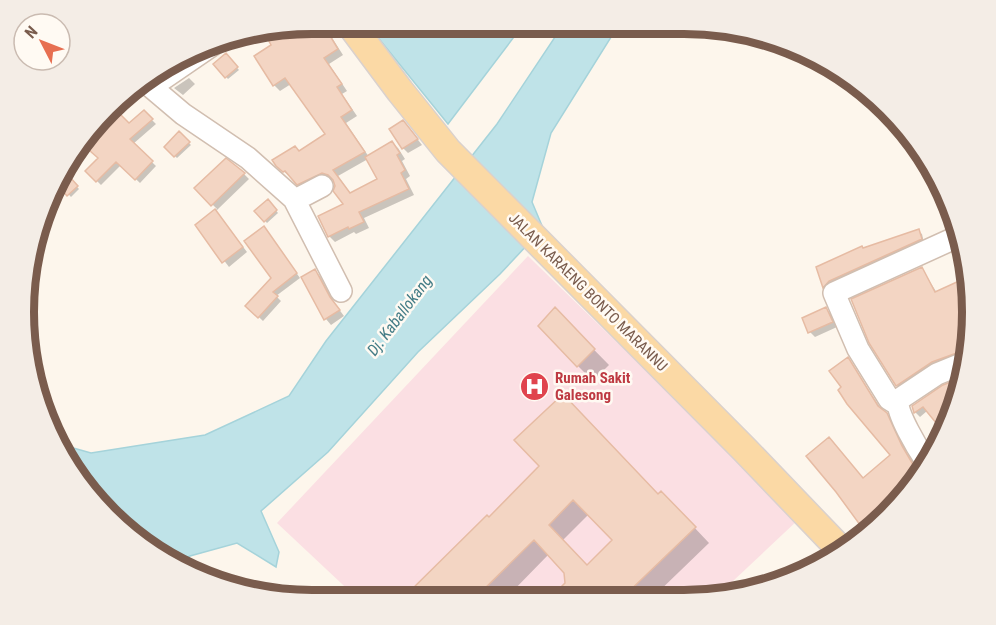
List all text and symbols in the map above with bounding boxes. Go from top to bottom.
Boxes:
north arrow [12,12,72,72]
text: N [21,22,42,42]
street label: JALAN KARAENG BONTO MARANNU [505,209,671,375]
water label: Dj. Kaballokang [363,271,436,359]
place label: Rumah Sakit Galesong [555,369,631,404]
hospital icon: Rumah Sakit Galesong [518,371,550,403]

